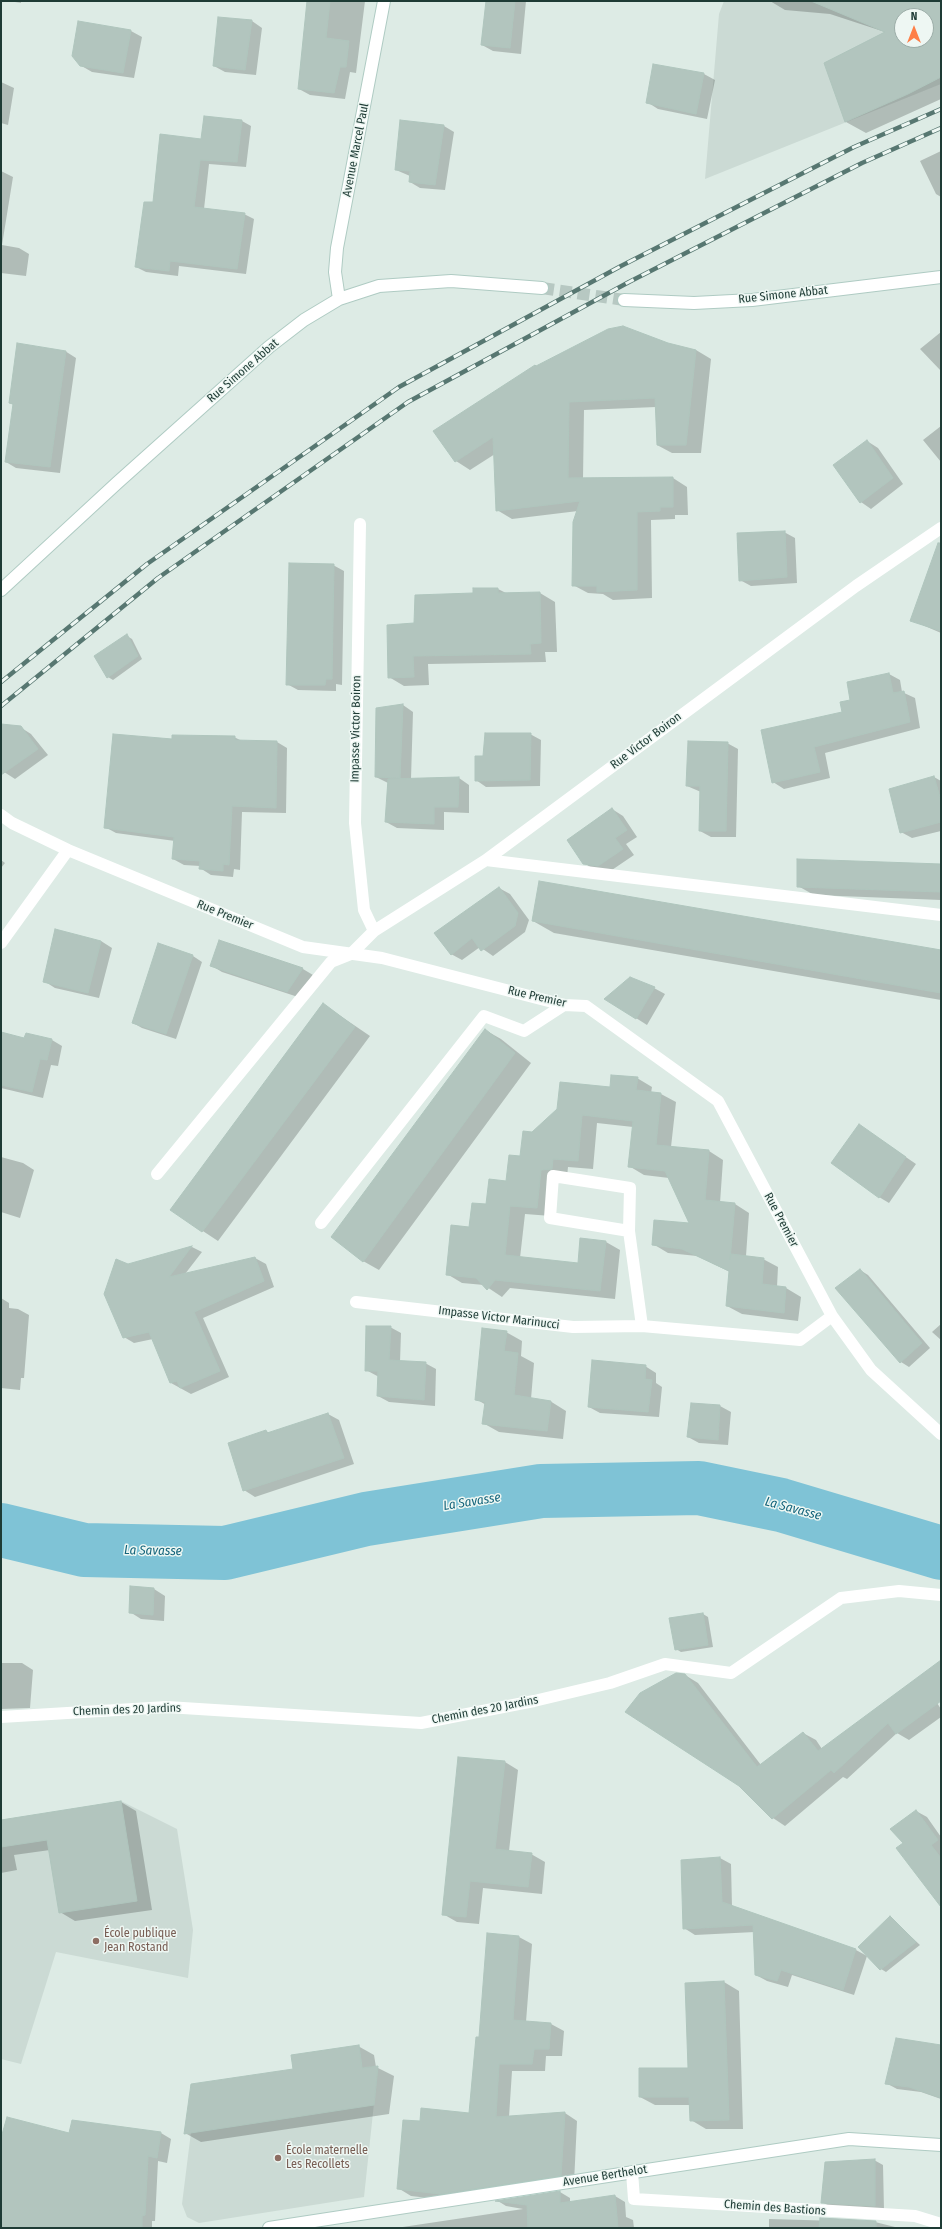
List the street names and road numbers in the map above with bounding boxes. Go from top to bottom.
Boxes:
street label: Avenue Marcel Paul [340,102,372,198]
street label: Rue Simone Abbat [738,283,828,307]
street label: Rue Simone Abbat [204,336,282,406]
street label: Impasse Victor Boiron [348,675,364,783]
street label: Rue Victor Boiron [608,710,684,772]
street label: Rue Premier [195,897,255,933]
street label: Rue Premier [506,983,568,1011]
street label: Rue Premier [761,1190,801,1250]
street label: Impasse Victor Marinucci [438,1303,560,1333]
street label: Chemin des 20 Jardins [431,1693,539,1727]
street label: Chemin des 20 Jardins [73,1701,181,1719]
street label: Avenue Berthelot [562,2162,648,2190]
street label: Chemin des Bastions [724,2197,826,2219]

